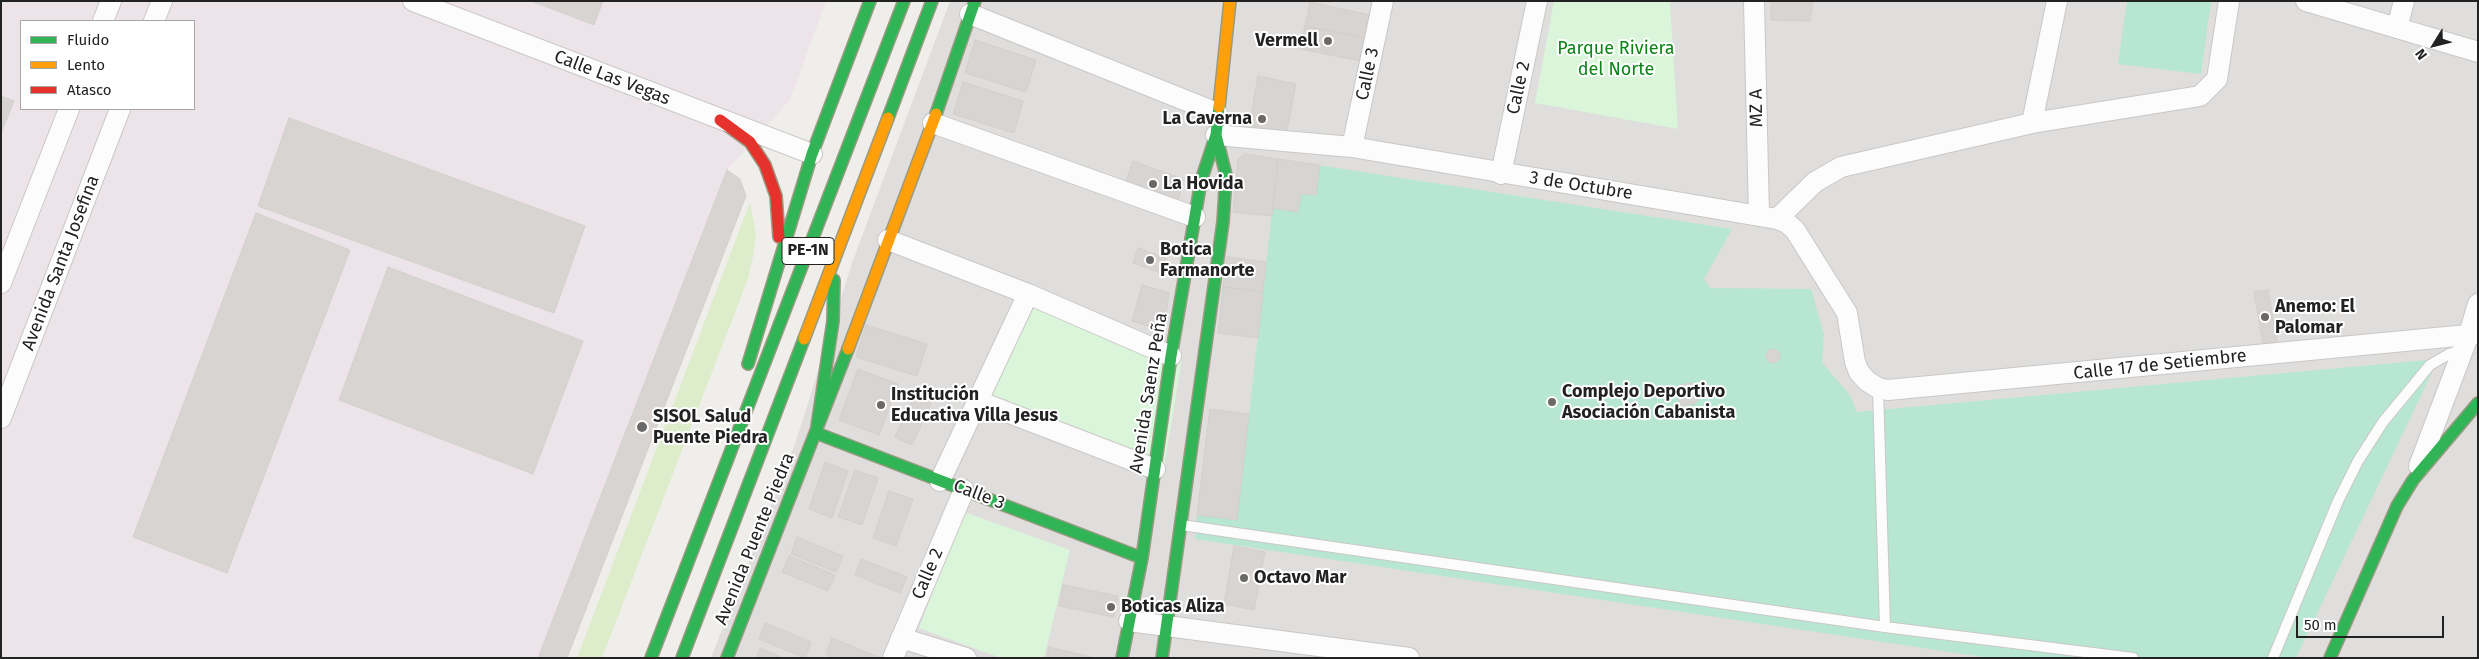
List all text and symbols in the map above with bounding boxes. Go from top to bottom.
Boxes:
legend [20,20,195,110]
north arrow [2409,20,2459,70]
place label: Vermell [1255,30,1318,52]
text: Fluido [67,31,109,49]
marker: Vermell [1322,35,1334,47]
park label: Parque Riviera del Norte [1557,38,1675,80]
text: N [2412,45,2431,63]
street label: Calle Las Vegas [551,46,673,110]
street label: Calle 3 [1352,46,1384,102]
text: Lento [67,56,105,74]
street label: Calle 2 [1503,60,1535,116]
text: Atasco [67,81,112,99]
street label: MZ A [1746,89,1768,127]
place label: La Caverna [1163,108,1252,130]
marker: La Caverna [1256,113,1268,125]
street label: 3 de Octubre [1528,167,1634,205]
street label: Avenida Santa Josefina [18,172,104,354]
place label: La Hovida [1163,173,1244,195]
marker: La Hovida [1147,178,1159,190]
road number: PE-1N [782,238,834,264]
place label: Botica Farmanorte [1160,239,1255,282]
marker: Botica Farmanorte [1144,254,1156,266]
place label: Anemo: El Palomar [2275,296,2355,338]
street label: Avenida Saenz Peña [1126,311,1172,475]
marker: Anemo: El Palomar [2259,311,2271,323]
street label: Calle 17 de Setiembre [2072,345,2248,385]
place label: Complejo Deportivo Asociación Cabanista [1562,381,1735,424]
place label: Institución Educativa Villa Jesus [891,384,1058,426]
marker: Complejo Deportivo Asociación Cabanista [1546,396,1558,408]
marker: Institución Educativa Villa Jesus [875,399,887,411]
place label: SISOL Salud Puente Piedra [653,406,768,448]
marker: SISOL Salud Puente Piedra [635,420,649,434]
street label: Avenida Puente Piedra [711,450,799,628]
street label: Calle 3 [950,475,1008,515]
street label: Calle 2 [908,545,948,603]
place label: Octavo Mar [1254,567,1346,589]
marker: Octavo Mar [1238,572,1250,584]
place label: Boticas Aliza [1121,596,1225,618]
marker: Boticas Aliza [1105,601,1117,613]
scale bar [2299,606,2446,638]
text: 50 m [2304,616,2337,634]

